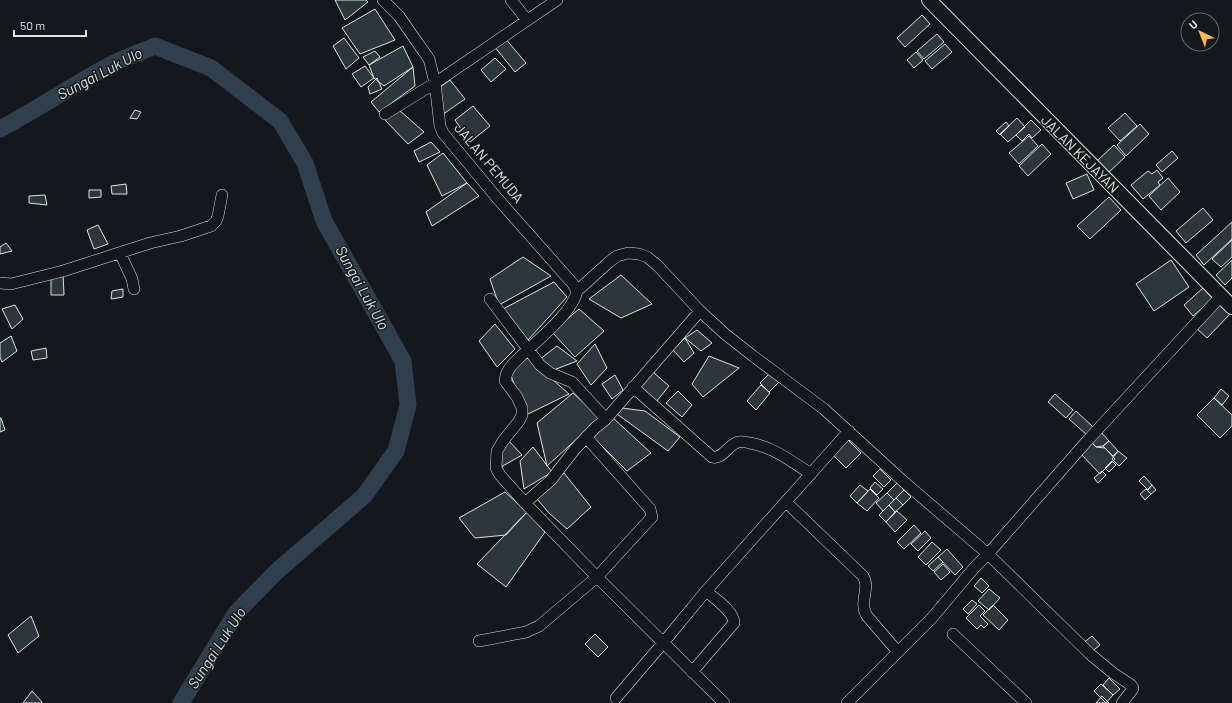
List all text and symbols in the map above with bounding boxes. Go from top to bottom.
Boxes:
scale bar [14,12,86,38]
north arrow [1180,12,1220,52]
text: U [1186,17,1200,31]
text: 50 m [20,18,45,32]
water label: Sungai Luk Ulo [54,43,145,103]
street label: JALAN KEJAYAN [1038,111,1123,196]
street label: JALAN PEMUDA [451,120,528,206]
water label: Sungai Luk Ulo [332,242,393,333]
water label: Sungai Luk Ulo [183,603,249,692]

